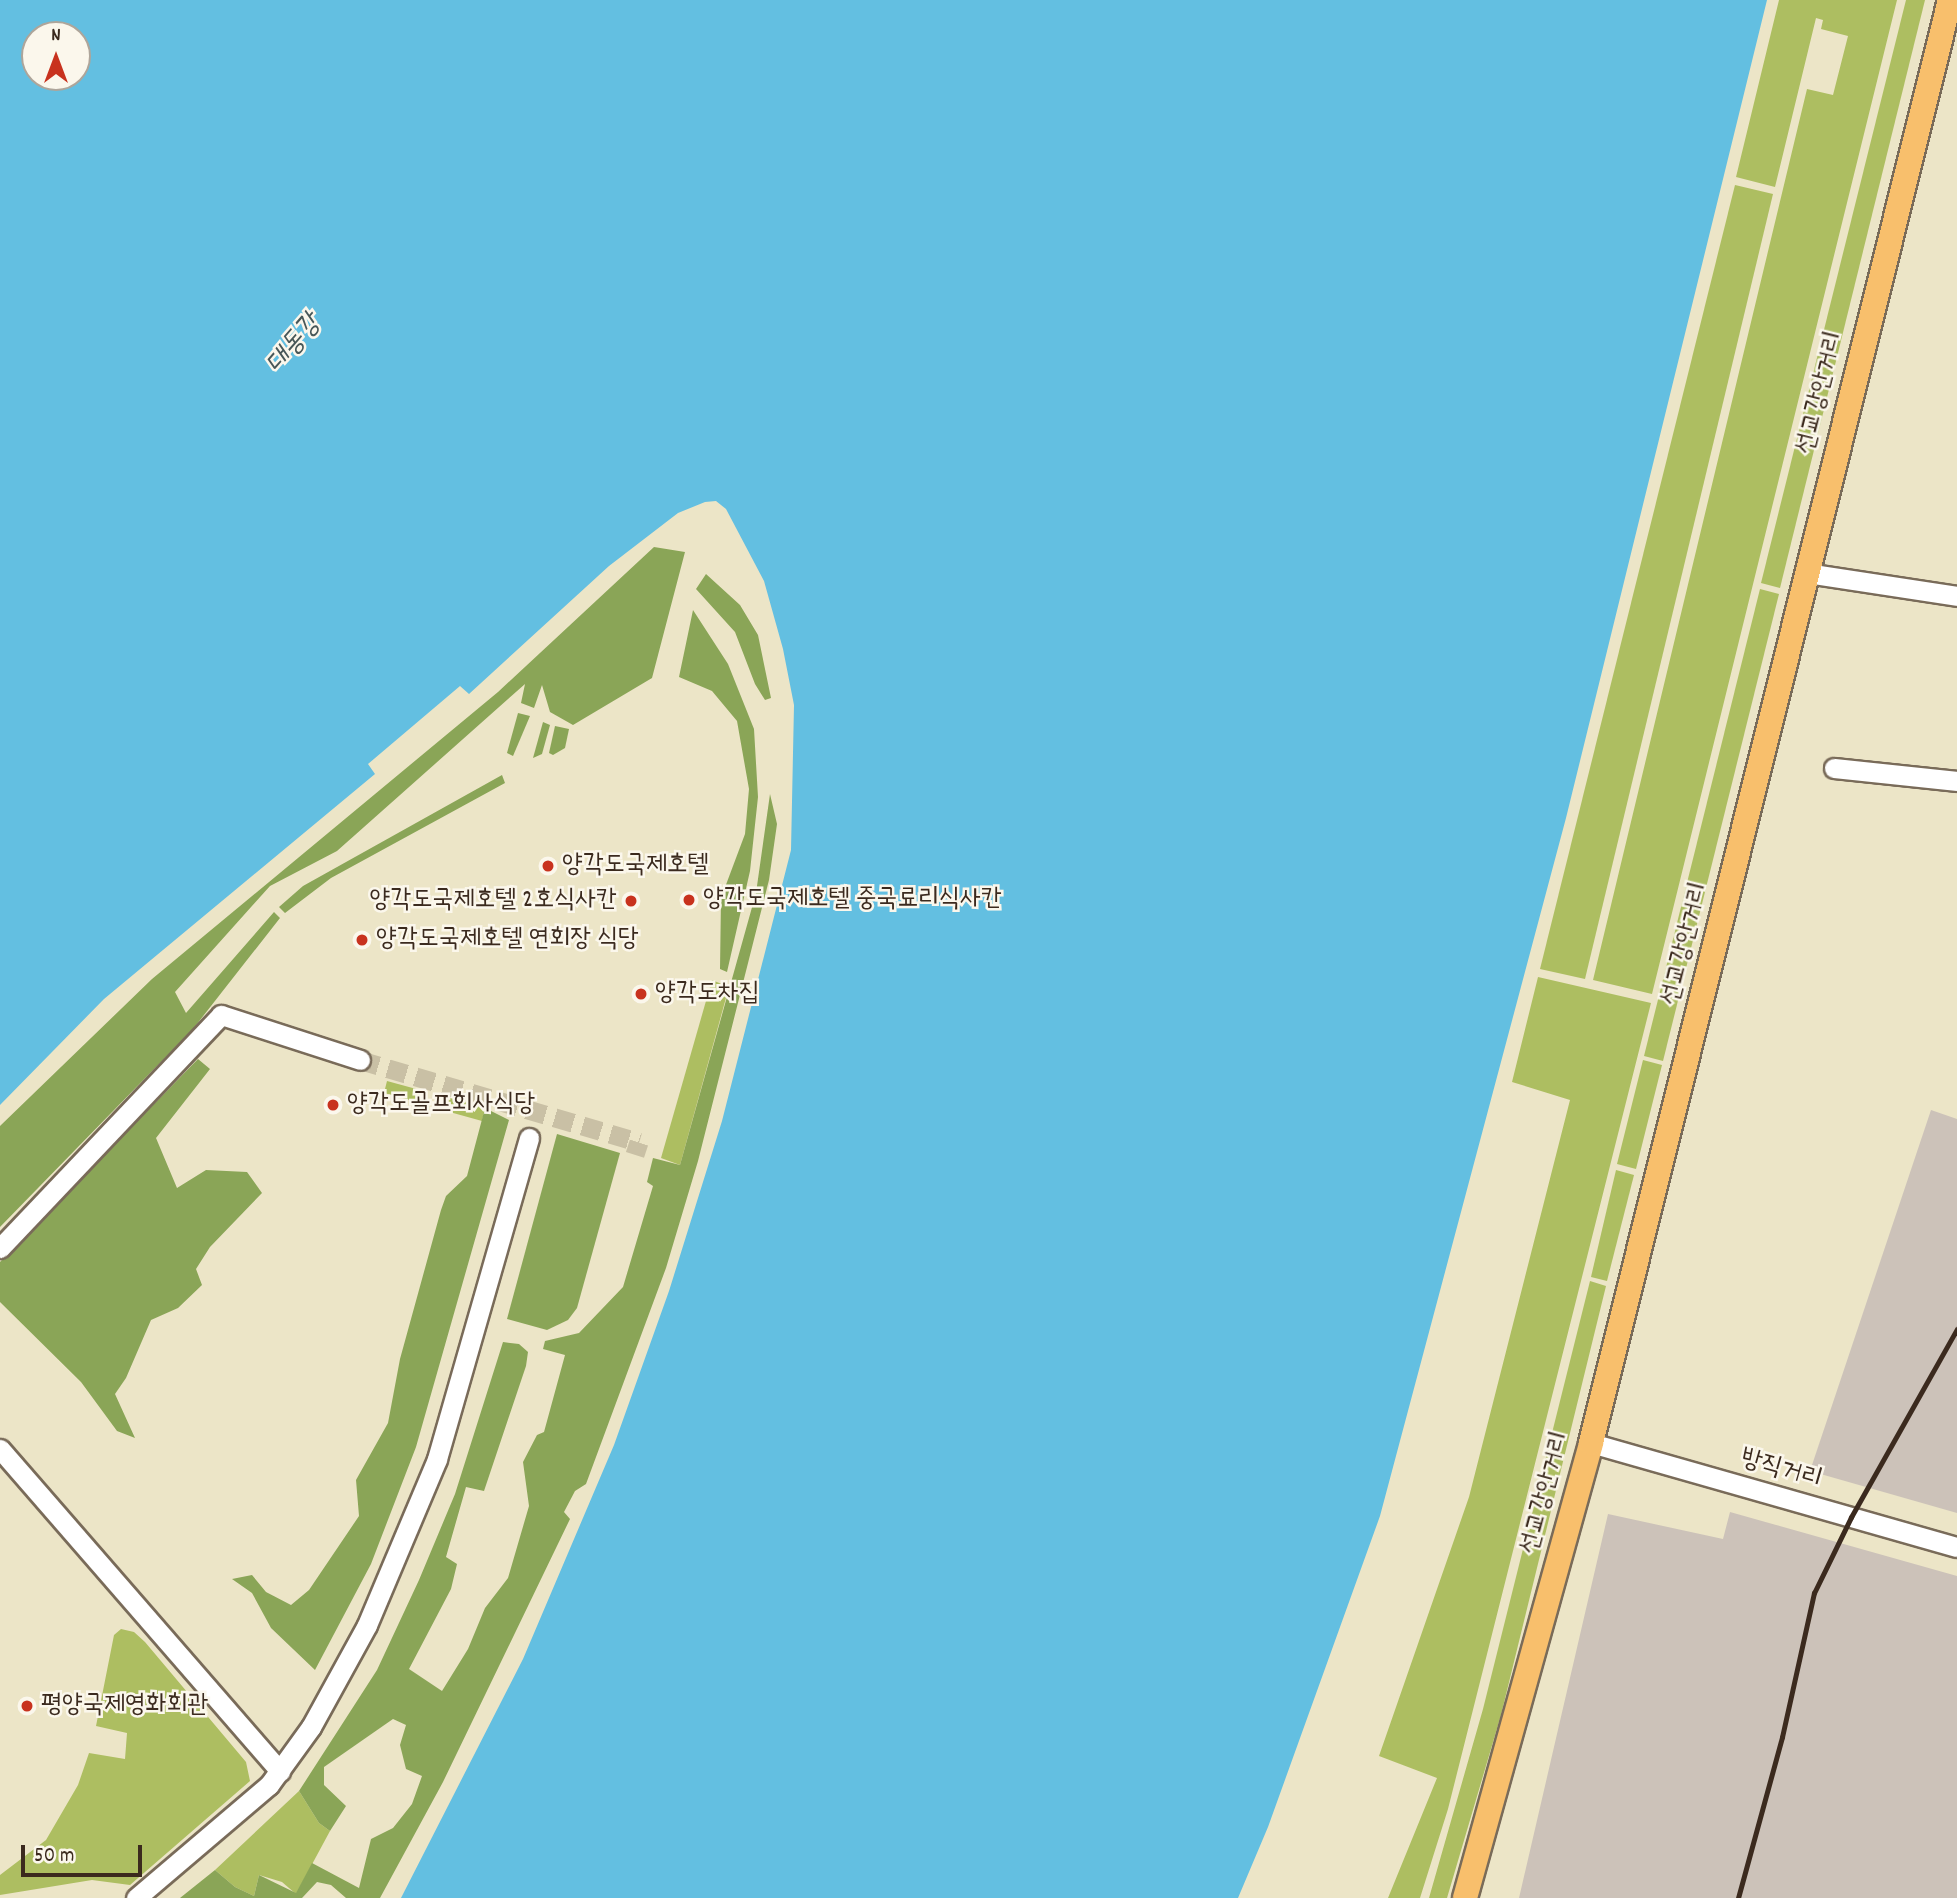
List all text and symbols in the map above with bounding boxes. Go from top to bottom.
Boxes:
north arrow [21,21,91,91]
text: N [51,23,61,50]
water label: 대동강 [260,308,330,382]
street label: 선교강안거리 [1791,328,1851,458]
place label: 양각도국제호텔 [562,850,708,882]
marker: 양각도국제호텔 [540,858,556,874]
street label: 선교강안거리 [1656,879,1716,1009]
place label: 양각도국제호텔 중국료리식사칸 [703,884,1002,916]
place label: 양각도국제호텔 2호식사칸 [370,885,617,917]
marker: 양각도국제호텔 중국료리식사칸 [681,892,697,908]
marker: 양각도국제호텔 2호식사칸 [623,893,639,909]
place label: 양각도국제호텔 연회장 식당 [376,924,639,956]
marker: 양각도국제호텔 연회장 식당 [354,932,370,948]
place label: 양각도차집 [655,978,760,1010]
marker: 양각도차집 [633,986,649,1002]
place label: 양각도골프회사식당 [347,1089,535,1121]
marker: 양각도골프회사식당 [325,1097,341,1113]
street label: 선교강안거리 [1515,1428,1577,1558]
street label: 방직거리 [1736,1443,1826,1497]
place label: 평양국제영화회관 [41,1690,208,1722]
marker: 평양국제영화회관 [19,1698,35,1714]
scale bar [24,1832,145,1876]
text: 50 m [34,1842,74,1872]

